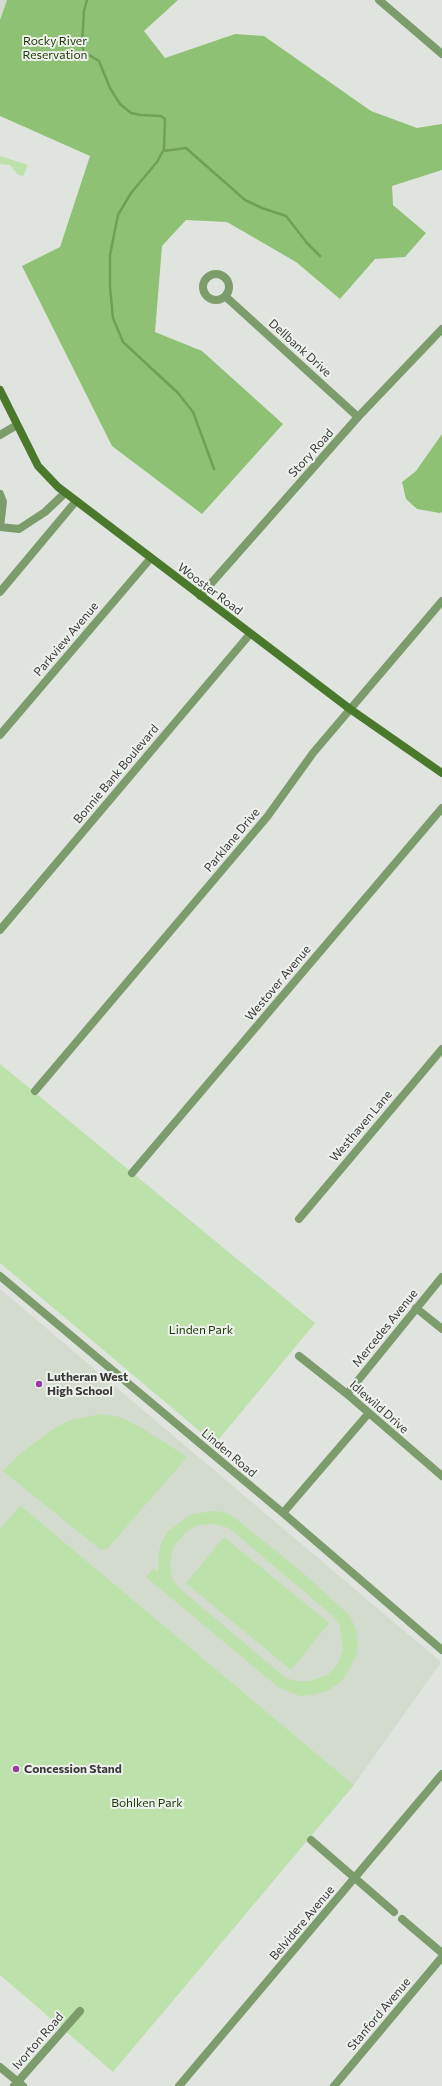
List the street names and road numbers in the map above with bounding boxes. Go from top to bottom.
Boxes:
street label: Dellbank Drive [266,316,334,380]
street label: Story Road [285,426,337,480]
street label: Wooster Road [175,560,245,618]
street label: Parkview Avenue [31,599,101,679]
street label: Bonnie Bank Boulevard [70,722,162,826]
street label: Parklane Drive [201,805,263,875]
street label: Westover Avenue [242,942,314,1024]
street label: Westhaven Lane [327,1087,395,1165]
street label: Mercedes Avenue [349,1286,421,1370]
street label: Idlewild Drive [347,1377,411,1437]
street label: Linden Road [199,1426,259,1480]
street label: Belvidere Avenue [267,1883,337,1963]
street label: Stanford Avenue [344,1975,414,2053]
street label: Ivorton Road [9,2010,67,2072]

